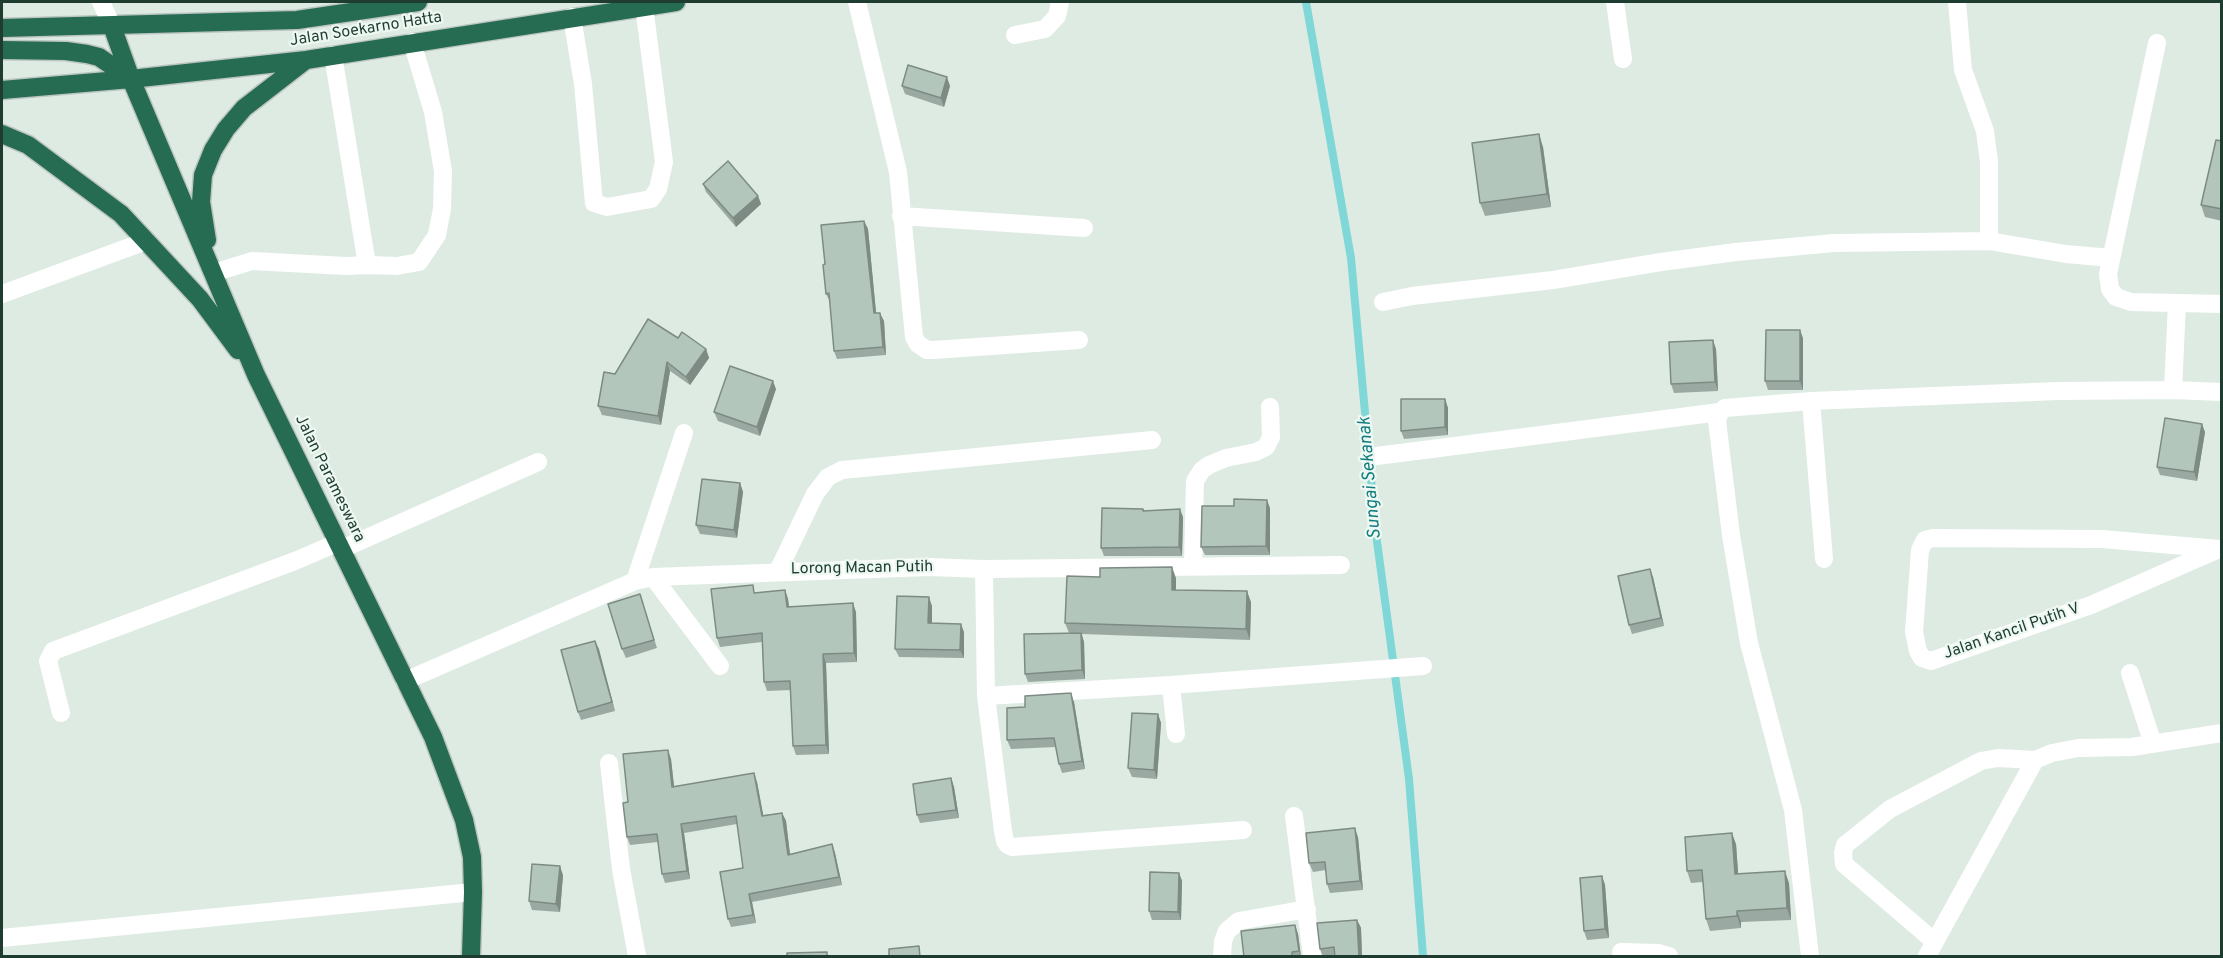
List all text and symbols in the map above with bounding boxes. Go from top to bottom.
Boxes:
street label: Jalan Soekarno Hatta [289,9,443,51]
street label: Jalan Parameswara [290,412,368,546]
water label: Sungai Sekanak [1355,416,1387,540]
street label: Lorong Macan Putih [791,558,933,580]
street label: Jalan Kancil Putih V [1941,600,2083,664]

